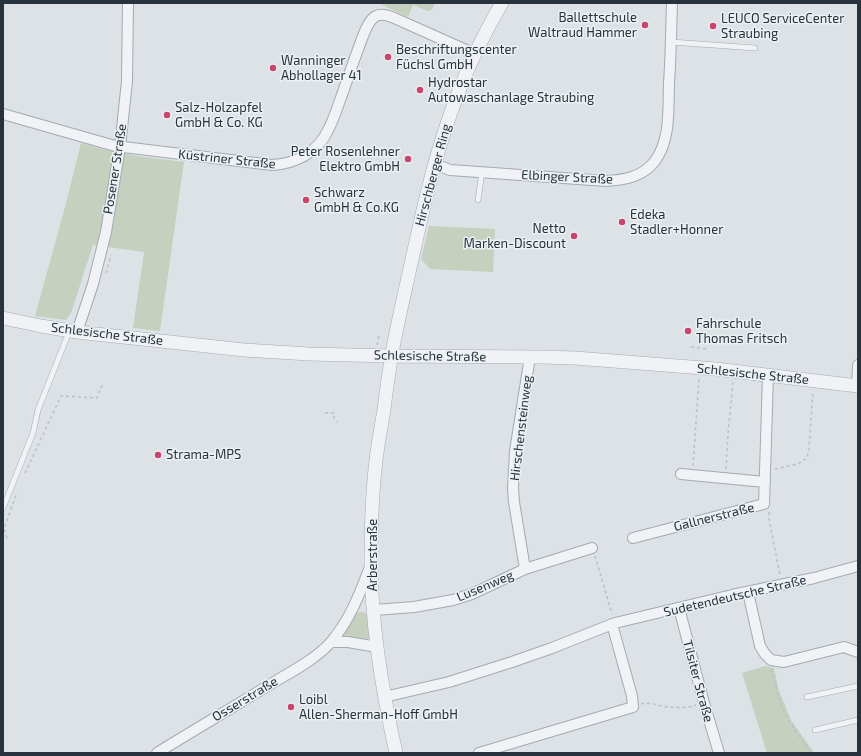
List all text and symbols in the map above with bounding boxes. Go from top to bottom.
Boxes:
place label: Ballettschule Waltraud Hammer [528,10,637,41]
place label: LEUCO ServiceCenter Straubing [721,11,844,42]
marker: Ballettschule Waltraud Hammer [640,20,650,30]
marker: LEUCO ServiceCenter Straubing [708,21,718,31]
place label: Beschriftungscenter Füchsl GmbH [396,42,517,73]
marker: Beschriftungscenter Füchsl GmbH [383,52,393,62]
place label: Wanninger Abhollager 41 [281,53,362,84]
marker: Wanninger Abhollager 41 [268,63,278,73]
place label: Hydrostar Autowaschanlage Straubing [428,75,594,106]
marker: Hydrostar Autowaschanlage Straubing [415,85,425,95]
place label: Salz-Holzapfel GmbH & Co. KG [175,100,263,131]
marker: Salz-Holzapfel GmbH & Co. KG [162,110,172,120]
street label: Hirschberger Ring [412,122,454,228]
street label: Posener Straße [100,123,130,215]
place label: Peter Rosenlehner Elektro GmbH [291,144,400,175]
street label: Küstriner Straße [177,146,277,172]
marker: Peter Rosenlehner Elektro GmbH [403,154,413,164]
street label: Elbinger Straße [521,167,613,187]
place label: Schwarz GmbH & Co.KG [314,185,399,216]
marker: Schwarz GmbH & Co.KG [301,195,311,205]
place label: Edeka Stadler+Honner [630,207,723,238]
marker: Edeka Stadler+Honner [617,217,627,227]
place label: Netto Marken-Discount [463,221,566,252]
marker: Netto Marken-Discount [569,231,579,241]
place label: Fahrschule Thomas Fritsch [696,316,787,347]
street label: Schlesische Straße [50,319,164,349]
marker: Fahrschule Thomas Fritsch [683,326,693,336]
street label: Schlesische Straße [374,347,486,365]
street label: Schlesische Straße [696,360,810,388]
street label: Hirschensteinweg [507,374,535,482]
place label: Strama-MPS [166,447,241,463]
marker: Strama-MPS [153,450,163,460]
street label: Gallnerstraße [672,499,756,535]
street label: Arberstraße [365,519,381,591]
street label: Lusenweg [454,567,516,605]
street label: Sudetendeutsche Straße [662,572,808,620]
street label: Tilsiter Straße [679,638,717,724]
street label: Osserstraße [209,673,281,725]
place label: Loibl Allen-Sherman-Hoff GmbH [299,692,458,723]
marker: Loibl Allen-Sherman-Hoff GmbH [286,702,296,712]

